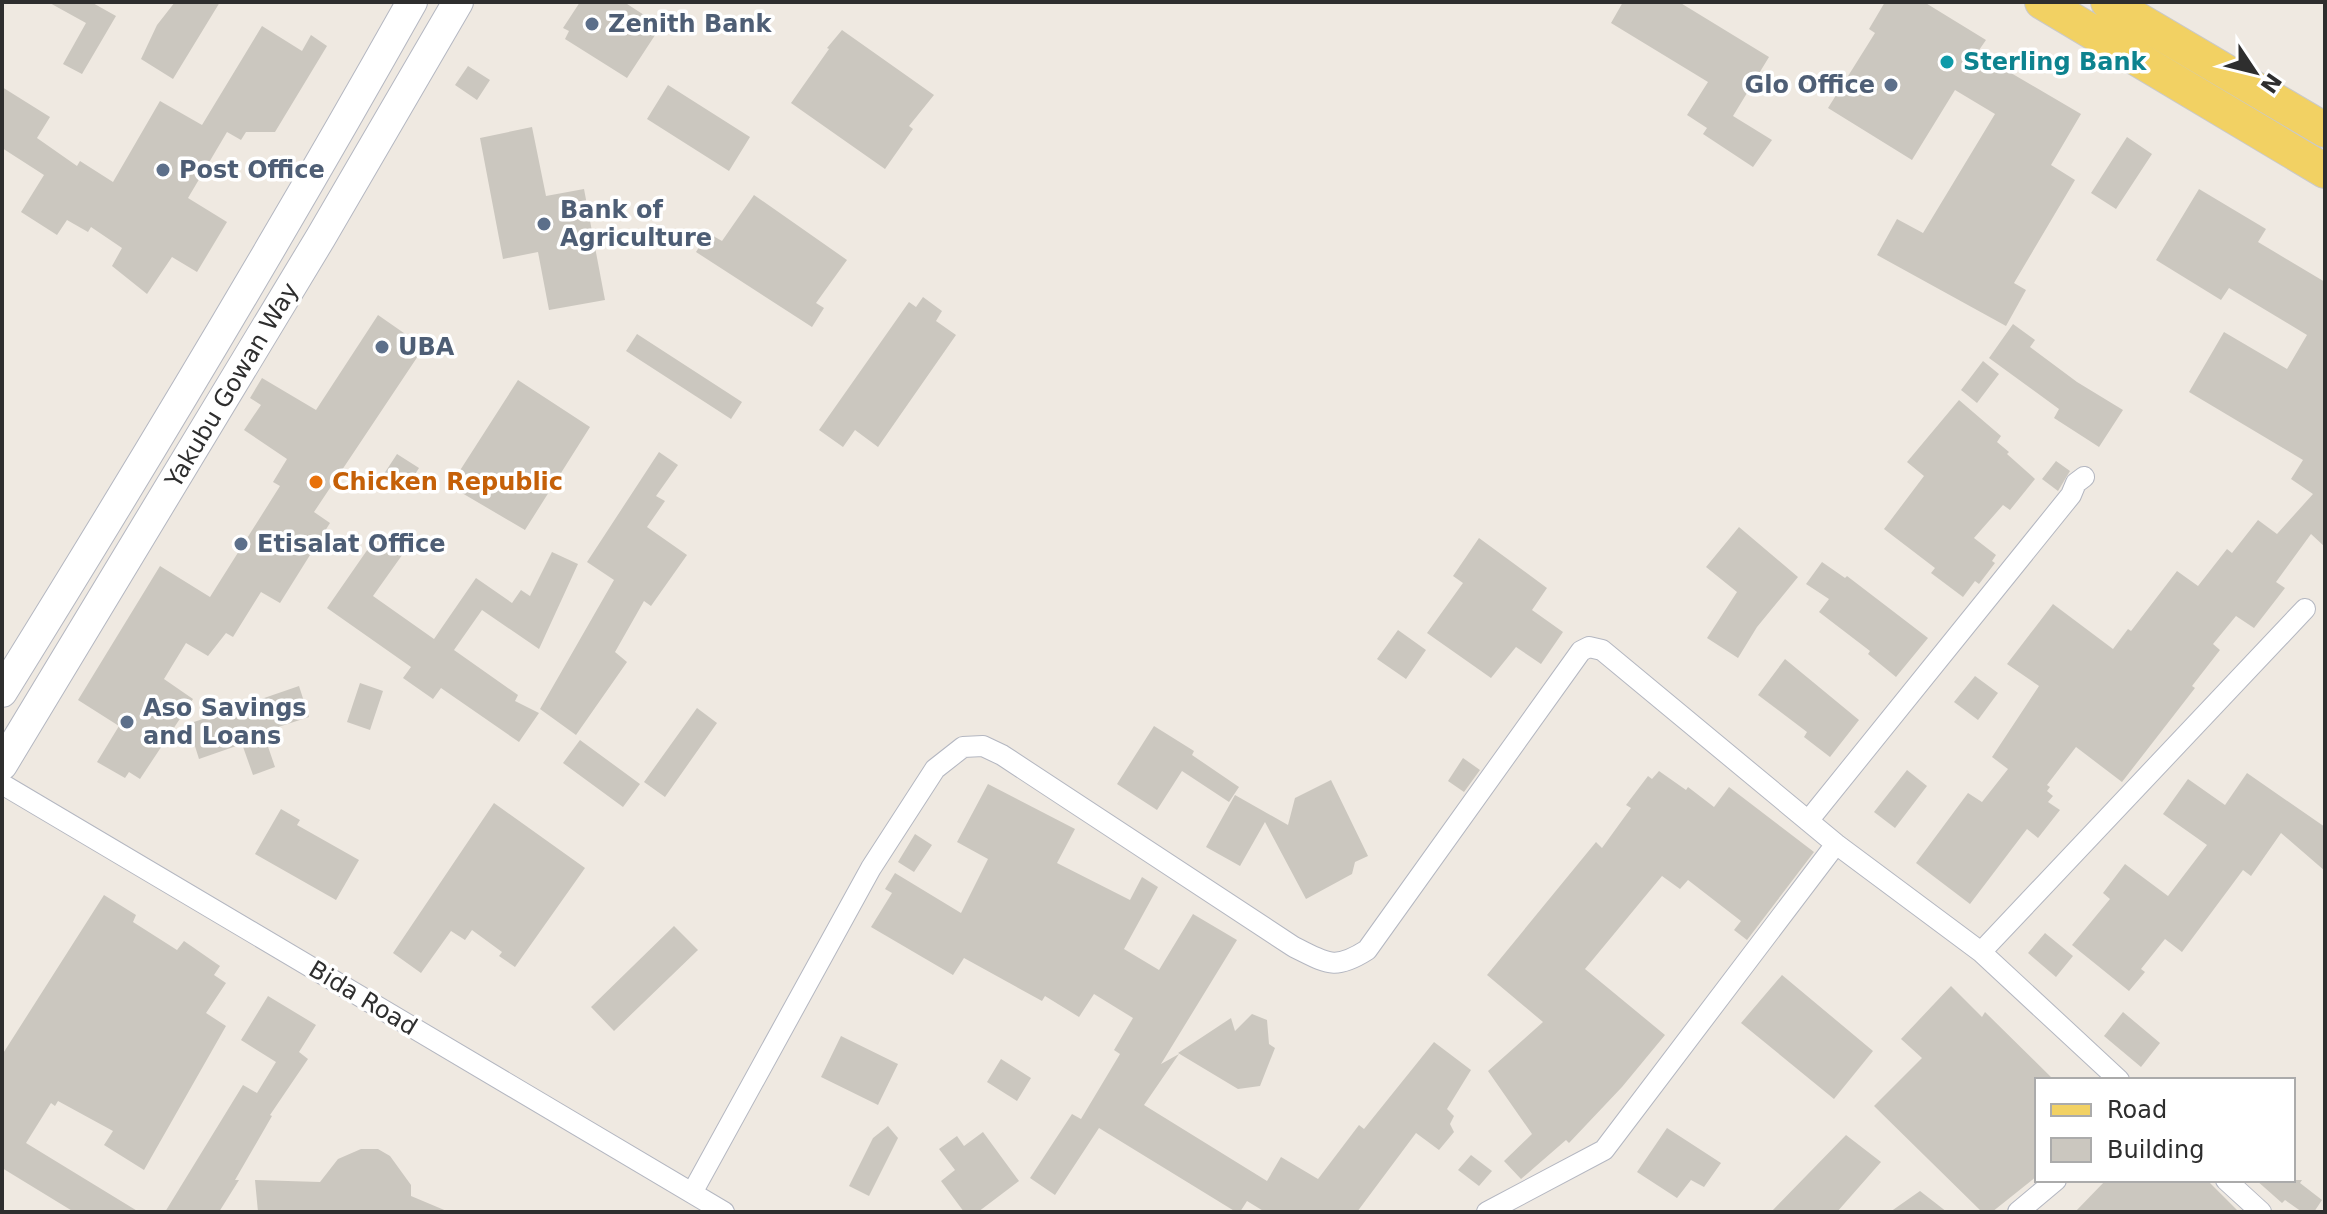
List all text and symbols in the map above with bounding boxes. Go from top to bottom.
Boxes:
place label: Zenith Bank [608,10,772,38]
marker: Zenith Bank [583,15,601,33]
north arrow [2215,32,2295,112]
place label: Sterling Bank [1963,48,2148,76]
marker: Sterling Bank [1938,53,1956,71]
text: N [2255,68,2286,98]
place label: Glo Office [1745,71,1875,99]
marker: Glo Office [1882,76,1900,94]
place label: Post Office [179,156,325,184]
marker: Post Office [154,161,172,179]
place label: Bank of Agriculture [560,196,712,252]
marker: Bank of Agriculture [535,215,553,233]
street label: Yakubu Gowan Way [159,277,304,493]
place label: UBA [398,333,455,361]
marker: UBA [373,338,391,356]
place label: Chicken Republic [332,468,563,496]
marker: Chicken Republic [307,473,325,491]
place label: Etisalat Office [257,530,446,558]
marker: Etisalat Office [232,535,250,553]
place label: Aso Savings and Loans [143,694,307,750]
marker: Aso Savings and Loans [118,713,136,731]
street label: Bida Road [304,955,422,1041]
legend [2035,1078,2295,1182]
text: Road [2107,1096,2167,1124]
text: Building [2107,1136,2204,1164]

